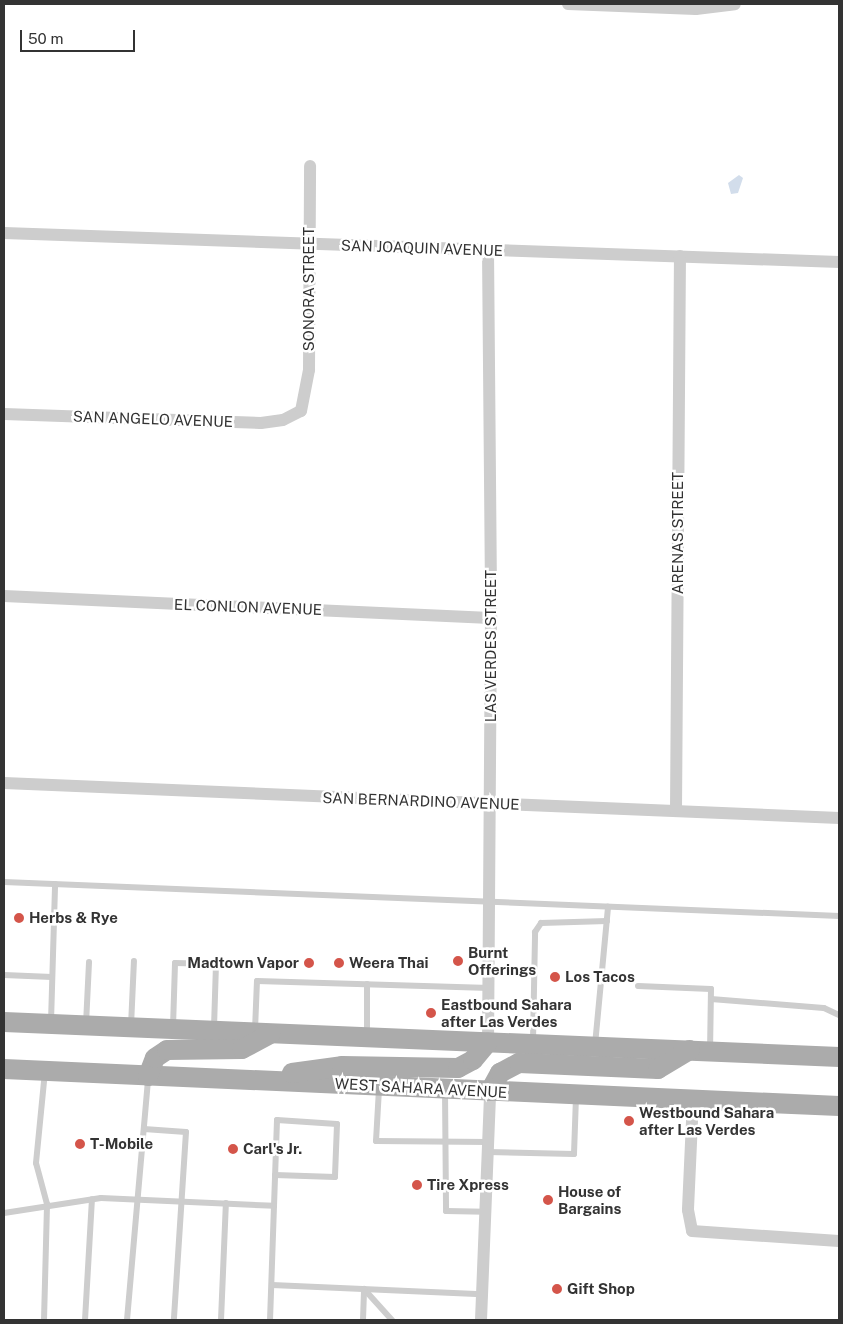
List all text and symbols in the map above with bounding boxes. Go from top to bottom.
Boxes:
scale bar [22,20,138,52]
text: 50 m [28,30,63,47]
street label: SONORA STREET [300,227,318,351]
street label: SAN JOAQUIN AVENUE [341,236,503,260]
street label: SAN ANGELO AVENUE [73,407,233,431]
street label: ARENAS STREET [669,472,687,594]
street label: LAS VERDES STREET [482,570,500,722]
street label: EL CONLON AVENUE [174,595,322,619]
street label: SAN BERNARDINO AVENUE [322,789,520,813]
place label: Herbs & Rye [29,909,118,927]
marker: Herbs & Rye [13,912,25,924]
place label: Burnt Offerings [468,943,536,978]
place label: Madtown Vapor [187,954,299,972]
place label: Weera Thai [349,954,428,972]
marker: Burnt Offerings [452,955,464,967]
marker: Madtown Vapor [303,957,315,969]
marker: Weera Thai [333,957,345,969]
place label: Los Tacos [565,968,635,986]
marker: Los Tacos [549,971,561,983]
place label: Eastbound Sahara after Las Verdes [441,995,572,1030]
marker: Eastbound Sahara after Las Verdes [425,1007,437,1019]
street label: WEST SAHARA AVENUE [334,1074,508,1102]
place label: Westbound Sahara after Las Verdes [639,1103,774,1138]
marker: Westbound Sahara after Las Verdes [623,1115,635,1127]
place label: T-Mobile [90,1135,153,1153]
marker: T-Mobile [74,1138,86,1150]
place label: Carl's Jr. [243,1140,302,1158]
marker: Carl's Jr. [227,1143,239,1155]
place label: Tire Xpress [427,1176,509,1194]
marker: Tire Xpress [411,1179,423,1191]
place label: House of Bargains [558,1182,621,1217]
marker: House of Bargains [542,1194,554,1206]
place label: Gift Shop [567,1280,635,1298]
marker: Gift Shop [551,1283,563,1295]

